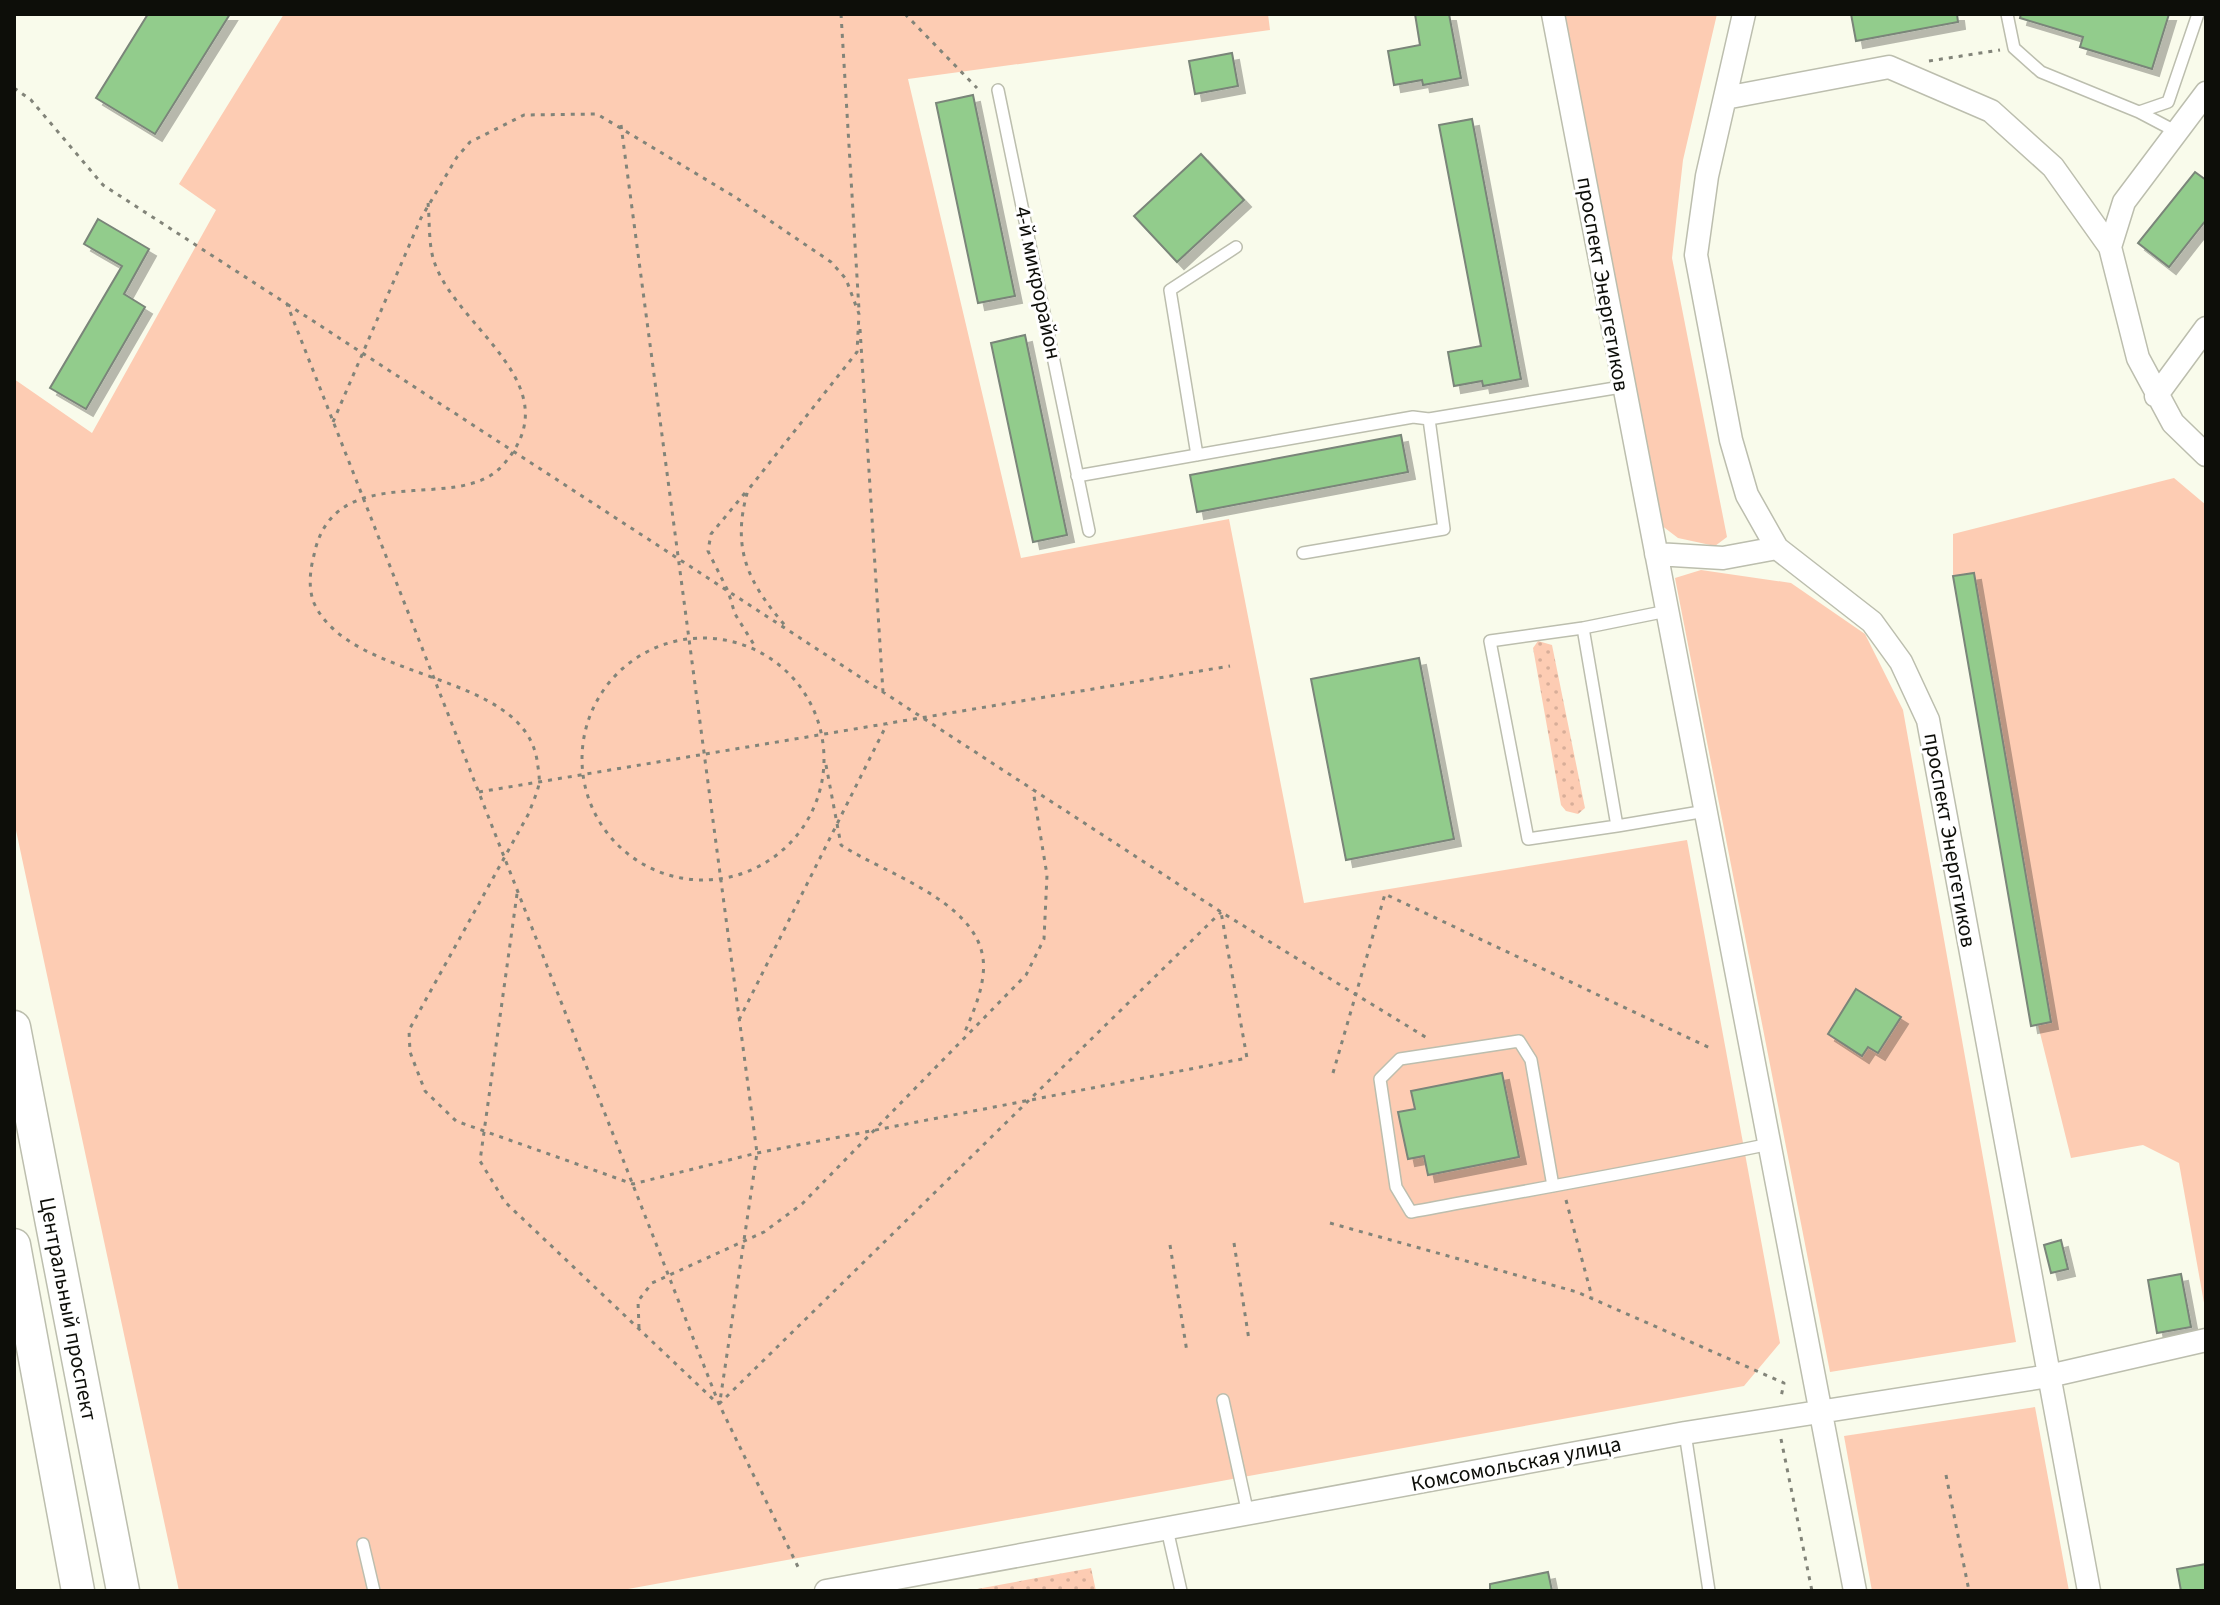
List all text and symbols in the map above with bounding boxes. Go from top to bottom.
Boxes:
street label: проспект Энергетиков [1568,174,1638,394]
street label: 4-й микрорайон [1006,204,1070,362]
street label: проспект Энергетиков [1915,730,1985,950]
street label: Центральный проспект [31,1194,105,1424]
street label: Комсомольская улица [1408,1428,1624,1500]

